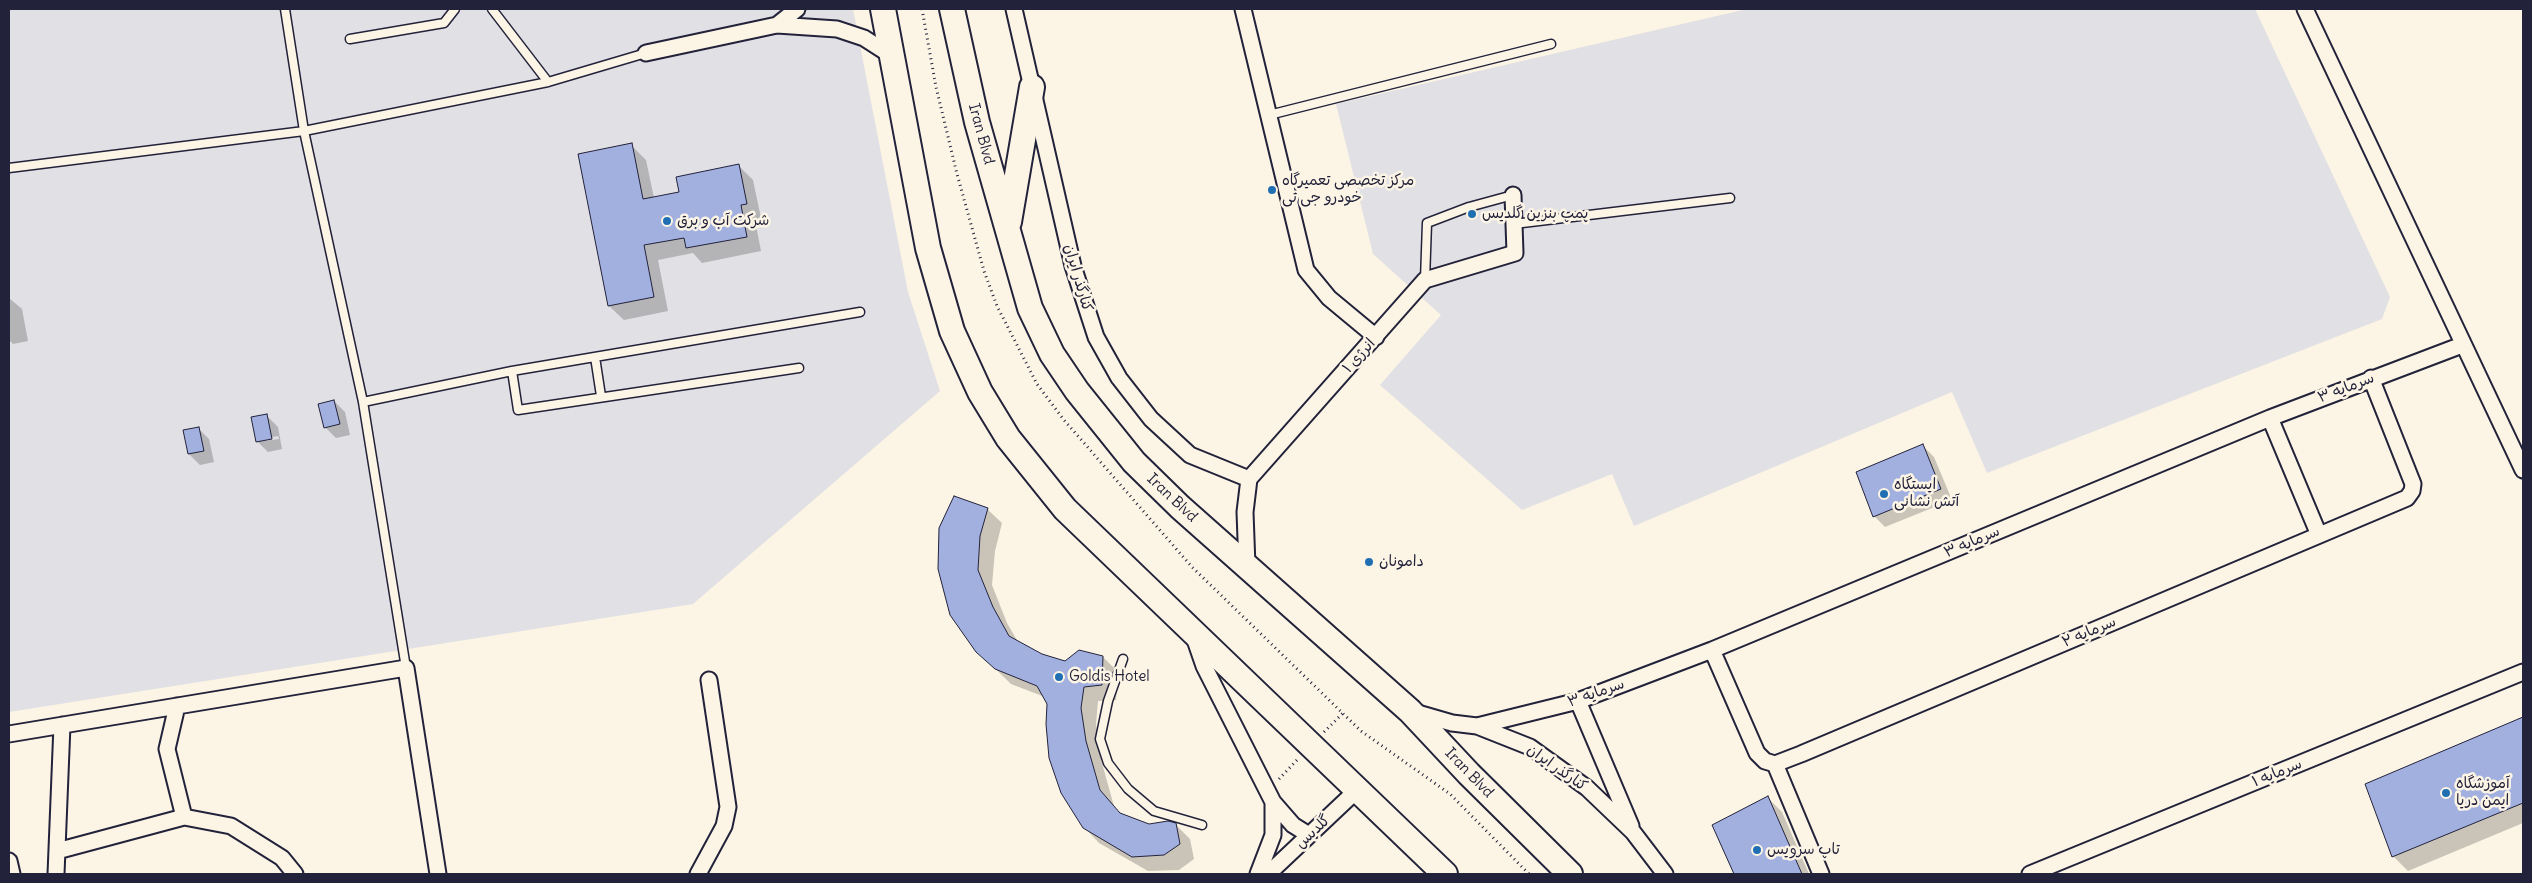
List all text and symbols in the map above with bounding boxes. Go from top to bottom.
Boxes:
street label: Iran Blvd [964,102,998,166]
place label: مرکز تخصصی تعمیرگاه خودرو جی تی [1282,172,1414,207]
marker: مرکز تخصصی تعمیرگاه خودرو جی تی [1266,184,1278,196]
place label: پمپ بنزین گلدیس [1482,205,1588,223]
marker: پمپ بنزین گلدیس [1466,208,1478,220]
place label: شرکت آب و برق [677,212,769,230]
marker: شرکت آب و برق [661,215,673,227]
street label: کنارگذر ایران [1060,242,1096,314]
street label: انرژی ۱ [1339,335,1379,377]
street label: سرمایه ۳ [2315,369,2377,407]
street label: Iran Blvd [1143,470,1201,526]
place label: ایستگاه آتش نشانی [1894,476,1959,511]
marker: ایستگاه آتش نشانی [1878,488,1890,500]
street label: سرمایه ۳ [1941,522,2003,562]
place label: دامونان [1379,553,1424,571]
marker: دامونان [1363,556,1375,568]
street label: سرمایه ۲ [2059,613,2119,651]
place label: Goldis Hotel [1069,668,1150,686]
marker: Goldis Hotel [1053,671,1065,683]
street label: سرمایه ۳ [1565,675,1627,711]
street label: کنارگذر ایران [1523,741,1591,795]
street label: Iran Blvd [1441,744,1497,802]
street label: سرمایه ۱ [2249,755,2305,791]
place label: آموزشگاه ایمن دریا [2456,775,2510,810]
marker: آموزشگاه ایمن دریا [2440,787,2452,799]
street label: گلدیس [1292,811,1334,853]
place label: تاپ سرویس [1767,841,1840,859]
marker: تاپ سرویس [1751,844,1763,856]

